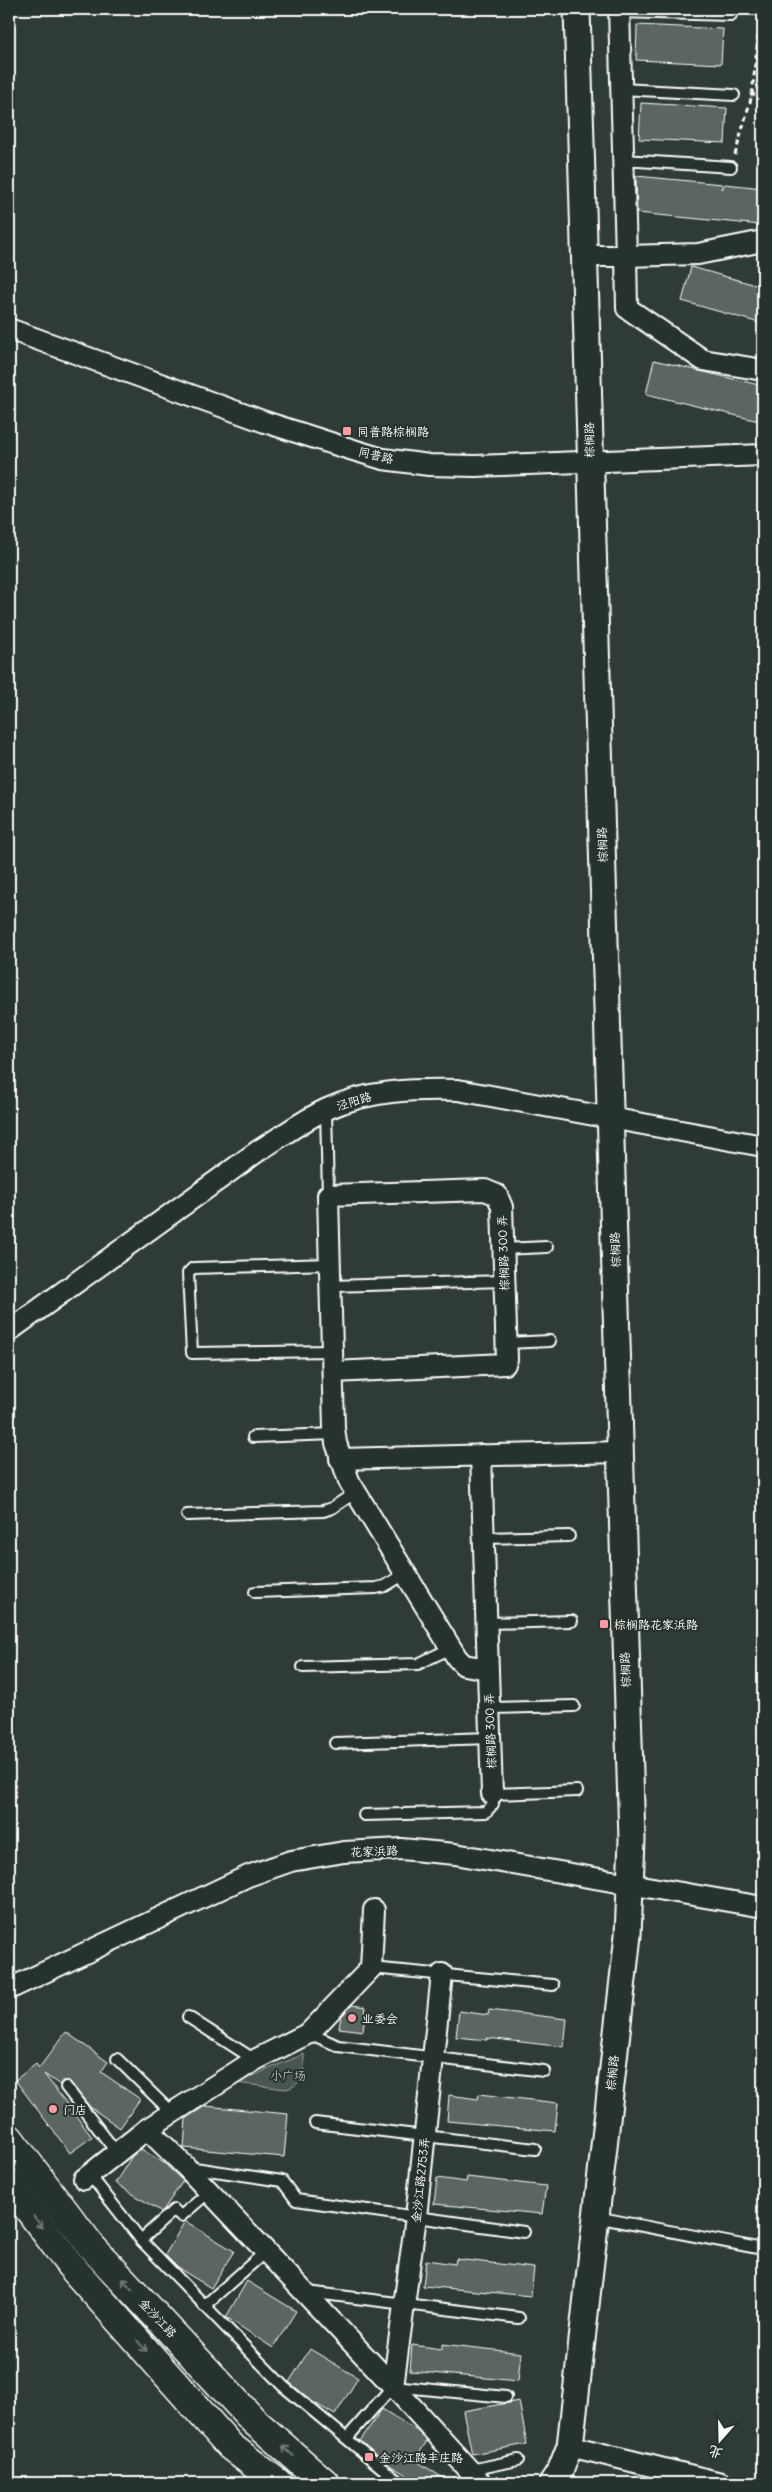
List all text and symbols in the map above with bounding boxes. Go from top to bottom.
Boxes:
street label: 棕榈路 [581,422,597,458]
place label: 同普路棕榈路 [357,424,429,439]
marker: 同普路棕榈路 [341,425,353,437]
street label: 同普路 [357,444,395,466]
street label: 棕榈路 [594,827,610,863]
street label: 泾阳路 [335,1089,373,1113]
street label: 棕榈路 300 弄 [494,1215,512,1291]
street label: 棕榈路 [607,1232,623,1268]
place label: 棕榈路花家浜路 [614,1617,698,1632]
marker: 棕榈路花家浜路 [598,1618,610,1630]
street label: 棕榈路 [617,1652,633,1688]
street label: 棕榈路 300 弄 [481,1693,499,1769]
street label: 花家浜路 [350,1843,398,1859]
place label: 业委会 [362,2011,398,2026]
marker: 业委会 [346,2012,358,2024]
street label: 棕榈路 [603,2054,621,2092]
park label: 小广场 [270,2068,306,2083]
place label: 门店 [63,2102,87,2117]
marker: 门店 [47,2103,59,2115]
street label: 金沙江路2753弄 [408,2136,432,2224]
one-way arrow [33,2215,43,2229]
one-way arrow [121,2278,133,2291]
street label: 金沙江路 [136,2295,180,2341]
one-way arrow [136,2340,148,2353]
north arrow [694,2414,744,2464]
text: 北 [706,2441,725,2463]
one-way arrow [282,2445,295,2457]
place label: 金沙江路丰庄路 [379,2450,463,2465]
marker: 金沙江路丰庄路 [363,2451,375,2463]

